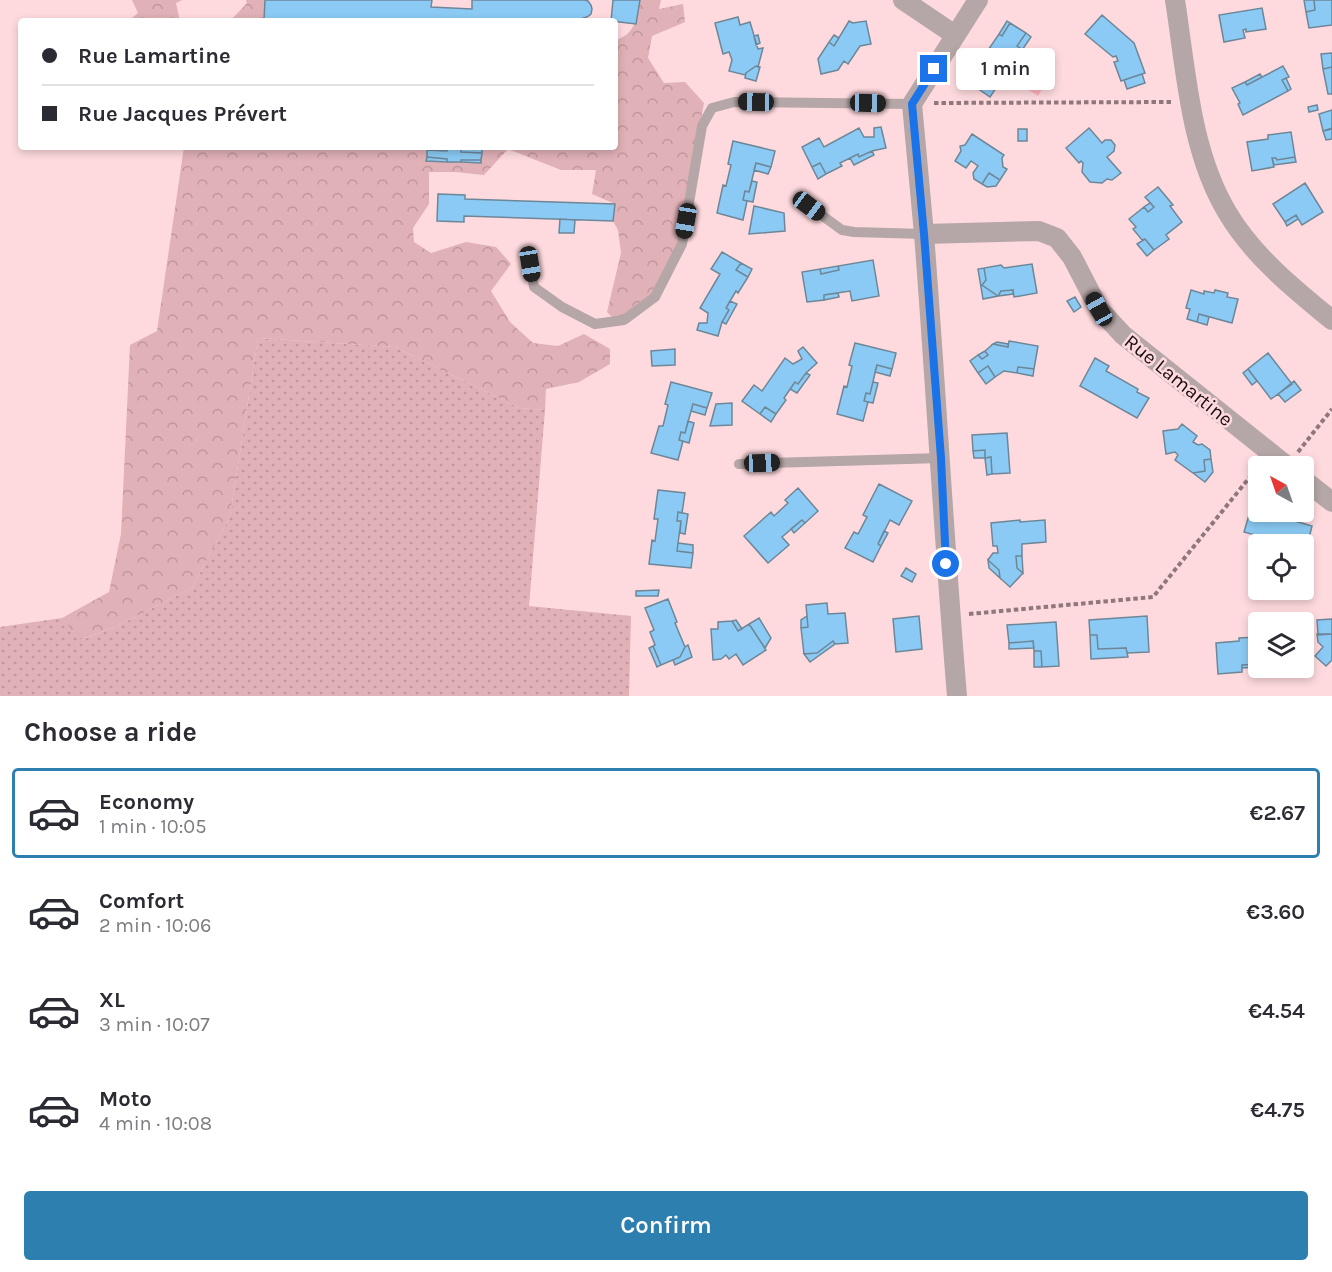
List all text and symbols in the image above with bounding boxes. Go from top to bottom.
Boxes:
text: Rue Lamartine [78,43,231,69]
callout: 1 min [955,48,1054,90]
route end [920,55,947,82]
text: 1 min [981,57,1030,80]
car [738,93,774,111]
car [850,94,886,112]
text: Rue Jacques Prévert [78,101,287,127]
car [789,188,829,224]
car [674,202,698,240]
car [518,245,542,283]
car [1082,289,1116,329]
street label: Rue Lamartine [1120,330,1237,431]
car [744,453,780,473]
north arrow [1248,456,1314,522]
map controls [1248,456,1314,678]
button: locate [1248,534,1314,600]
route start [932,550,959,577]
button: layers [1248,612,1314,678]
text: Choose a ride [24,716,197,748]
icon: car [27,786,81,840]
text: Economy [99,789,194,815]
text: €2.67 [1250,800,1305,826]
text: 1 min · 10:05 [99,815,206,838]
icon: car [27,885,81,939]
text: Comfort [99,888,184,914]
text: €3.60 [1246,899,1305,925]
text: 2 min · 10:06 [99,914,212,937]
icon: car [27,984,81,1038]
text: XL [99,987,125,1013]
text: €4.54 [1248,998,1305,1024]
text: 3 min · 10:07 [99,1013,210,1036]
icon: car [27,1083,81,1137]
text: Moto [99,1086,152,1112]
text: €4.75 [1250,1097,1305,1123]
text: 4 min · 10:08 [99,1112,212,1135]
button: Confirm [24,1191,1308,1260]

